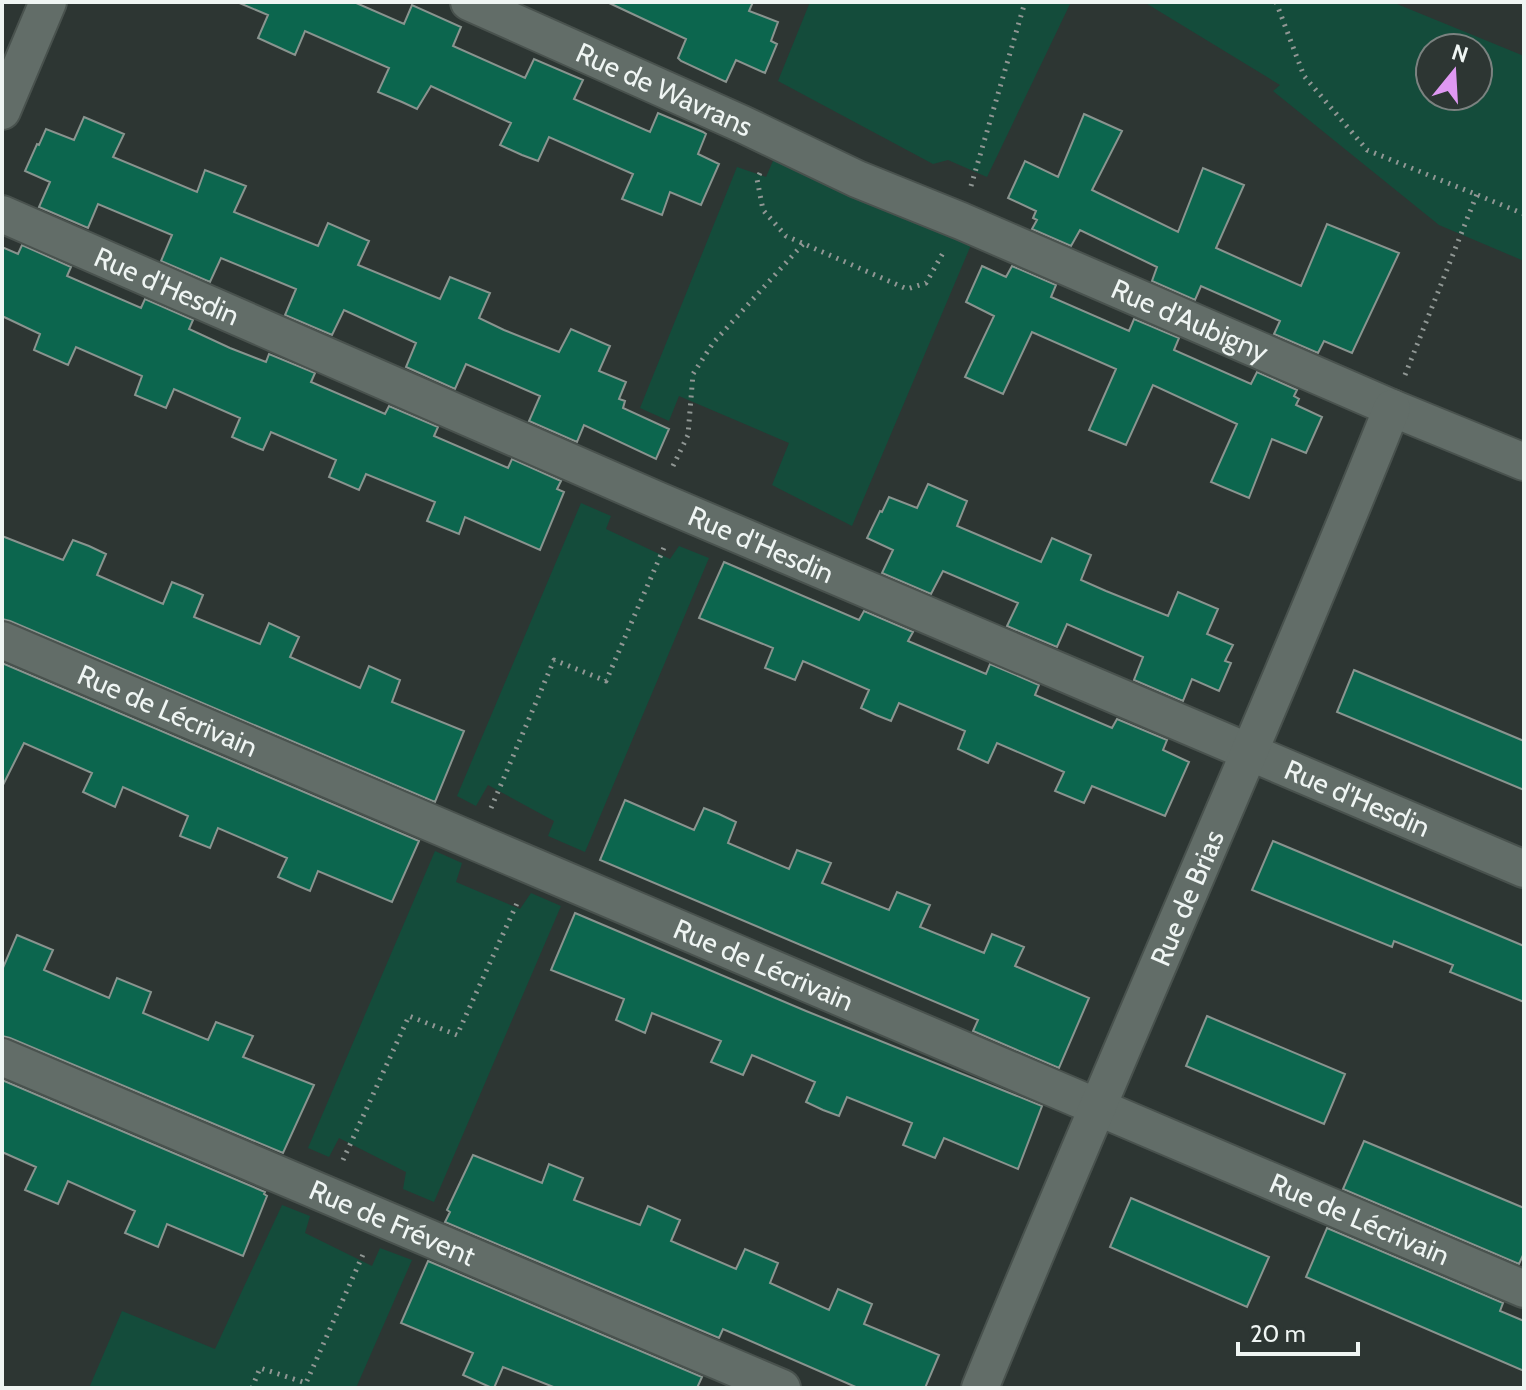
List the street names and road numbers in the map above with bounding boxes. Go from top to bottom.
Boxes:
street label: Rue de Wavrans [571,35,758,144]
street label: Rue d'Hesdin [89,239,245,333]
street label: Rue d'Aubigny [1106,271,1273,369]
street label: Rue d'Hesdin [683,498,839,590]
street label: Rue de Lécrivain [72,657,263,764]
street label: Rue d'Hesdin [1280,752,1435,844]
street label: Rue de Brias [1143,825,1231,971]
street label: Rue de Lécrivain [668,911,859,1018]
street label: Rue de Lécrivain [1265,1166,1455,1272]
street label: Rue de Frévent [304,1172,480,1273]

